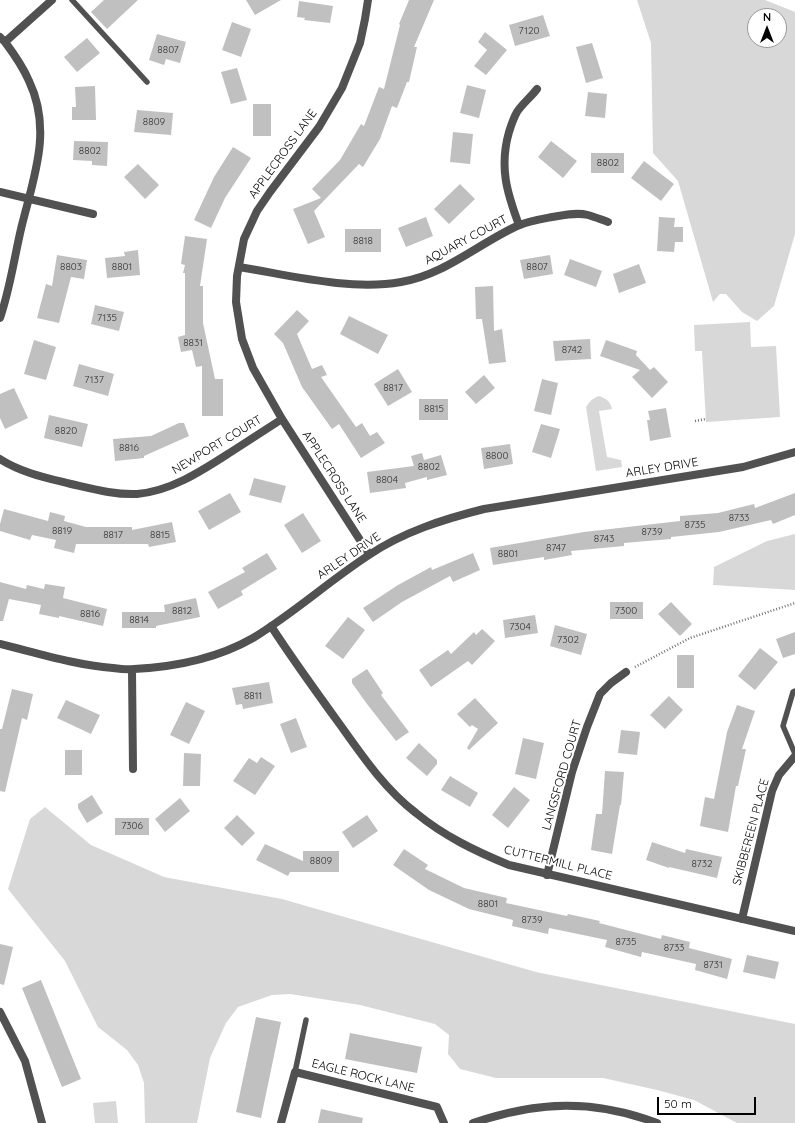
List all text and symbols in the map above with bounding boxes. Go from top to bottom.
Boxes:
north arrow [747,8,787,48]
text: N [763,10,771,24]
house number: 7120 [519,25,539,37]
house number: 8807 [157,44,179,56]
street label: APPLECROSS LANE [246,107,320,201]
house number: 8809 [143,116,165,128]
house number: 8802 [79,145,101,157]
house number: 8802 [597,157,619,169]
street label: AQUARY COURT [422,212,510,268]
house number: 8818 [353,235,373,247]
house number: 8803 [60,261,82,273]
house number: 8801 [112,261,132,273]
house number: 8807 [526,261,548,273]
house number: 7135 [97,312,117,324]
house number: 8831 [183,337,203,349]
house number: 8742 [562,344,582,356]
house number: 7137 [84,374,104,386]
house number: 8817 [383,382,403,394]
house number: 8815 [424,403,444,415]
street label: NEWPORT COURT [169,412,265,478]
house number: 8820 [55,425,77,437]
street label: APPLECROSS LANE [299,428,369,526]
house number: 8816 [119,442,139,454]
house number: 8800 [486,450,508,462]
street label: ARLEY DRIVE [625,455,699,481]
house number: 8802 [418,461,440,473]
house number: 8804 [376,474,398,486]
house number: 8733 [729,512,749,524]
house number: 8735 [685,519,705,531]
house number: 8819 [52,525,72,537]
house number: 8739 [641,526,663,538]
house number: 8817 [103,529,123,541]
house number: 8815 [150,529,170,541]
street label: ARLEY DRIVE [315,529,383,583]
house number: 8743 [594,533,614,545]
house number: 8747 [546,542,566,554]
house number: 8801 [498,548,518,560]
house number: 8812 [172,605,192,617]
house number: 7300 [615,605,637,617]
house number: 8816 [80,608,100,620]
house number: 8814 [129,614,149,626]
house number: 7304 [509,621,531,633]
house number: 7302 [557,634,579,646]
house number: 8811 [244,690,262,702]
street label: LANGSFORD COURT [539,718,585,832]
street label: SKIBBEREEN PLACE [730,777,772,887]
house number: 7306 [121,820,143,832]
street label: CUTTERMILL PLACE [502,843,614,883]
house number: 8809 [310,855,332,867]
house number: 8732 [691,858,713,870]
house number: 8801 [478,898,498,910]
house number: 8739 [521,914,543,926]
house number: 8735 [616,936,636,948]
house number: 8733 [664,942,684,954]
house number: 8731 [703,959,723,971]
street label: EAGLE ROCK LANE [310,1056,416,1096]
scale bar [659,1089,758,1115]
text: 50 m [664,1096,692,1111]

